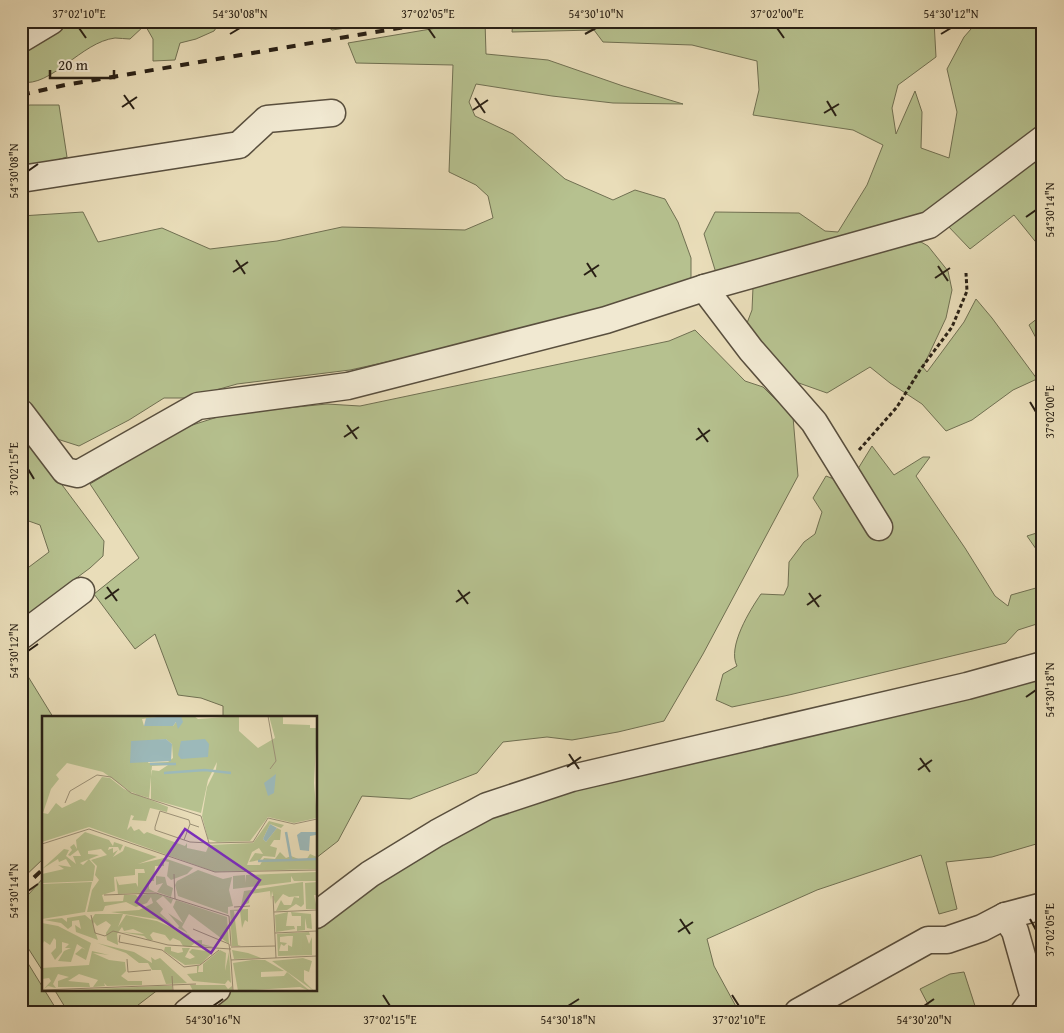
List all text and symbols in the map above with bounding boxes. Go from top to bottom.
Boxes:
text: 37°02'10"E [52,5,106,22]
text: 54°30'08"N [212,5,268,22]
text: 37°02'05"E [401,5,455,22]
text: 54°30'10"N [568,5,624,22]
text: 37°02'00"E [750,5,804,22]
text: 54°30'12"N [923,5,979,22]
scale bar [50,48,114,80]
text: 20 m [58,54,89,75]
text: 54°30'08"N [5,143,22,199]
text: 54°30'14"N [1041,182,1058,238]
text: 37°02'00"E [1041,385,1058,439]
text: 37°02'15"E [5,442,22,496]
text: 54°30'12"N [5,623,22,679]
text: 54°30'18"N [1041,662,1058,718]
inset map [42,716,318,990]
text: 54°30'14"N [5,863,22,919]
text: 37°02'05"E [1041,903,1058,957]
text: 54°30'16"N [185,1011,241,1028]
text: 37°02'15"E [363,1011,417,1028]
text: 54°30'18"N [540,1011,596,1028]
text: 37°02'10"E [712,1011,766,1028]
text: 54°30'20"N [896,1011,952,1028]

